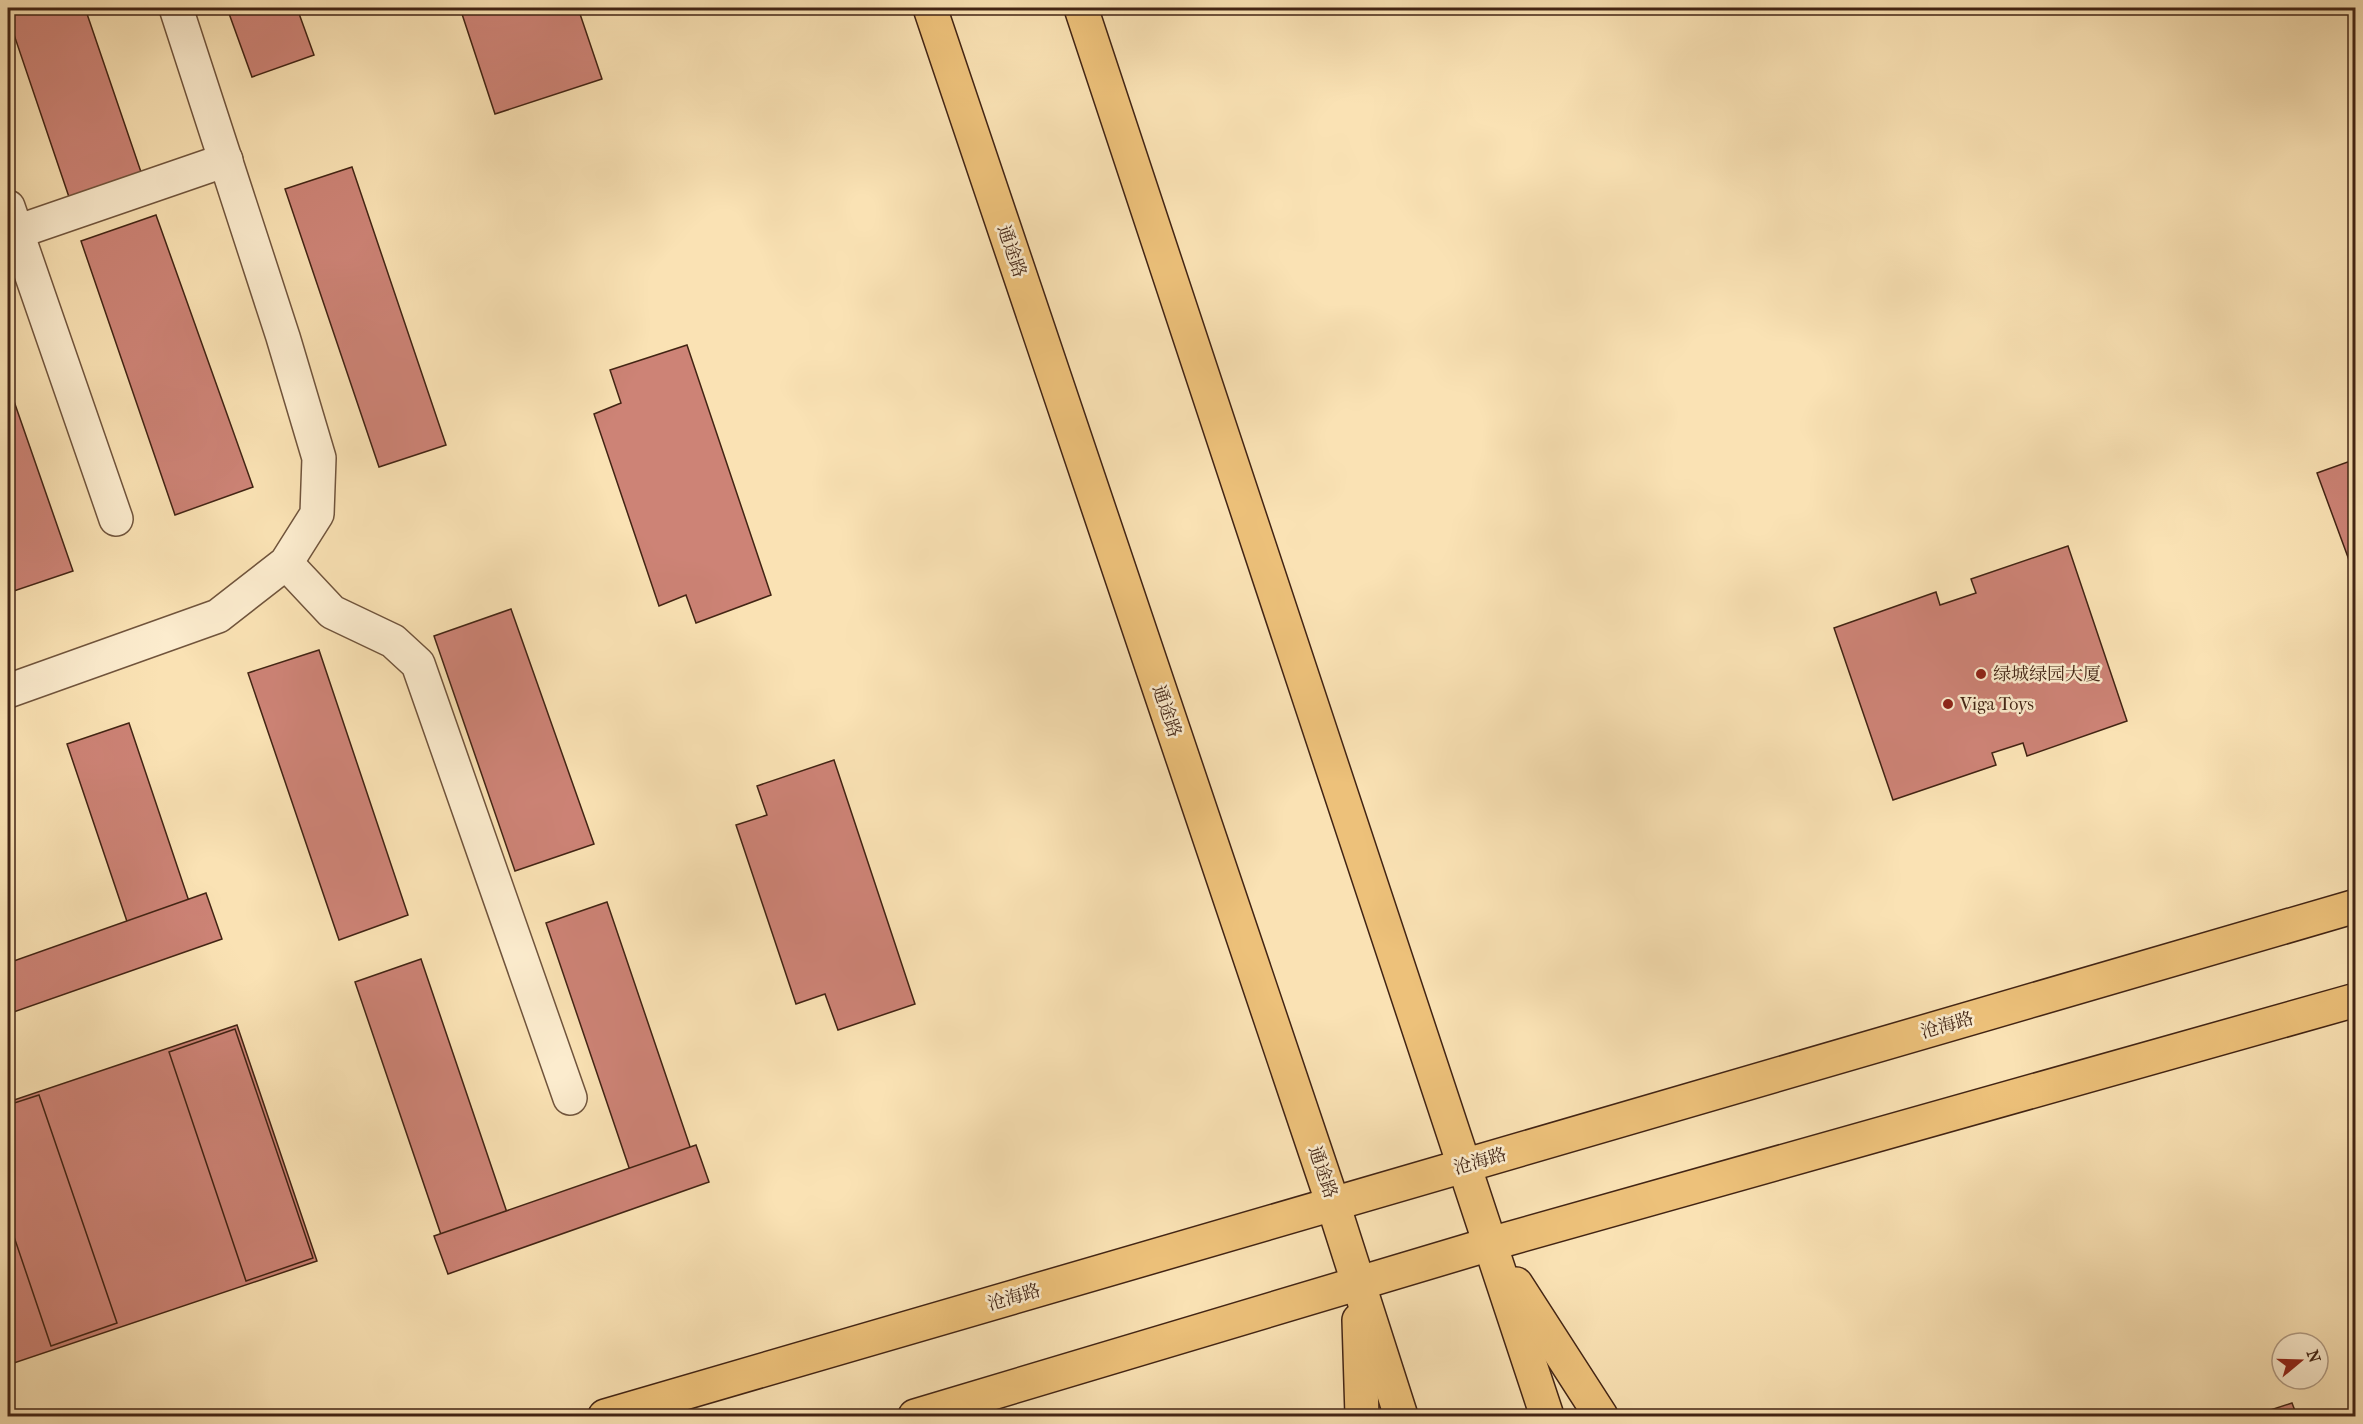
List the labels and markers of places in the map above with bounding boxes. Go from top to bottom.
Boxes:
place label: 绿城绿园大厦 [1993,664,2101,685]
marker: 绿城绿园大厦 [1974,667,1988,681]
place label: Viga Toys [1959,694,2034,715]
marker: Viga Toys [1941,697,1955,711]

